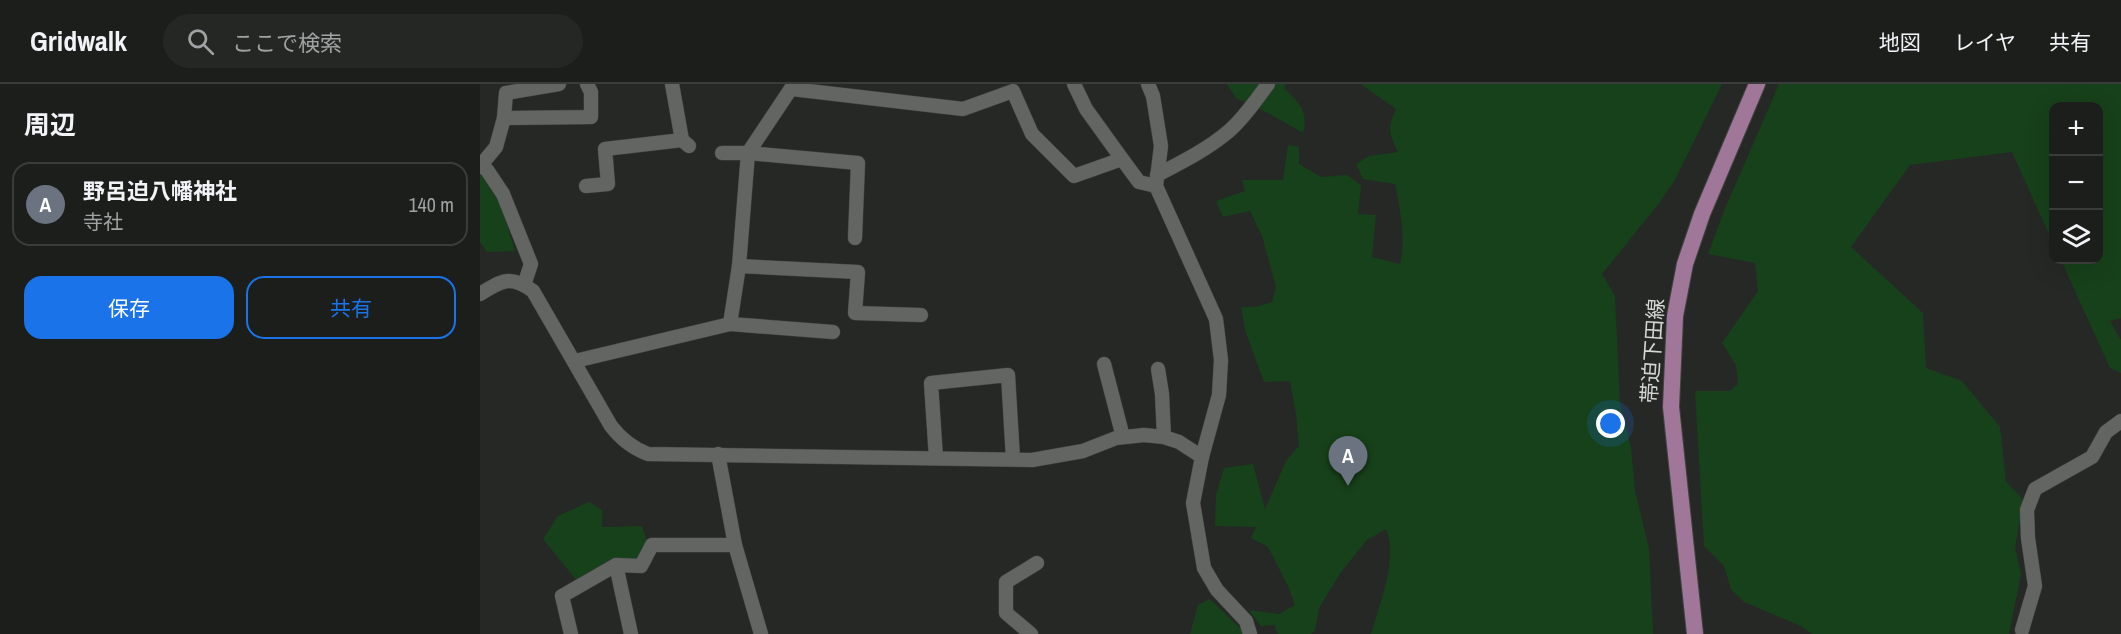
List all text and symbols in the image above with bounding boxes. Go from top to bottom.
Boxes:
search box [163,14,583,68]
text: Gridwalk [30,22,127,60]
icon: search [184,25,217,58]
text: ここで検索 [232,28,342,58]
text: 地図 [1879,28,1921,57]
text: レイヤ [1954,28,2016,57]
text: 共有 [2049,28,2091,57]
map controls [2049,102,2103,264]
button: + [2049,102,2103,156]
text: 周辺 [24,107,76,142]
button: − [2049,156,2103,210]
text: 野呂迫八幡神社 [83,176,237,206]
text: A [40,191,51,218]
text: 140 m [408,191,454,218]
text: 寺社 [83,208,123,235]
button: layers [2049,210,2103,264]
button: 保存 [24,276,234,339]
button: 共有 [246,276,456,339]
street label: 帯迫下田線 [1634,298,1671,404]
your location [1596,409,1625,438]
pin: A [1328,436,1368,486]

